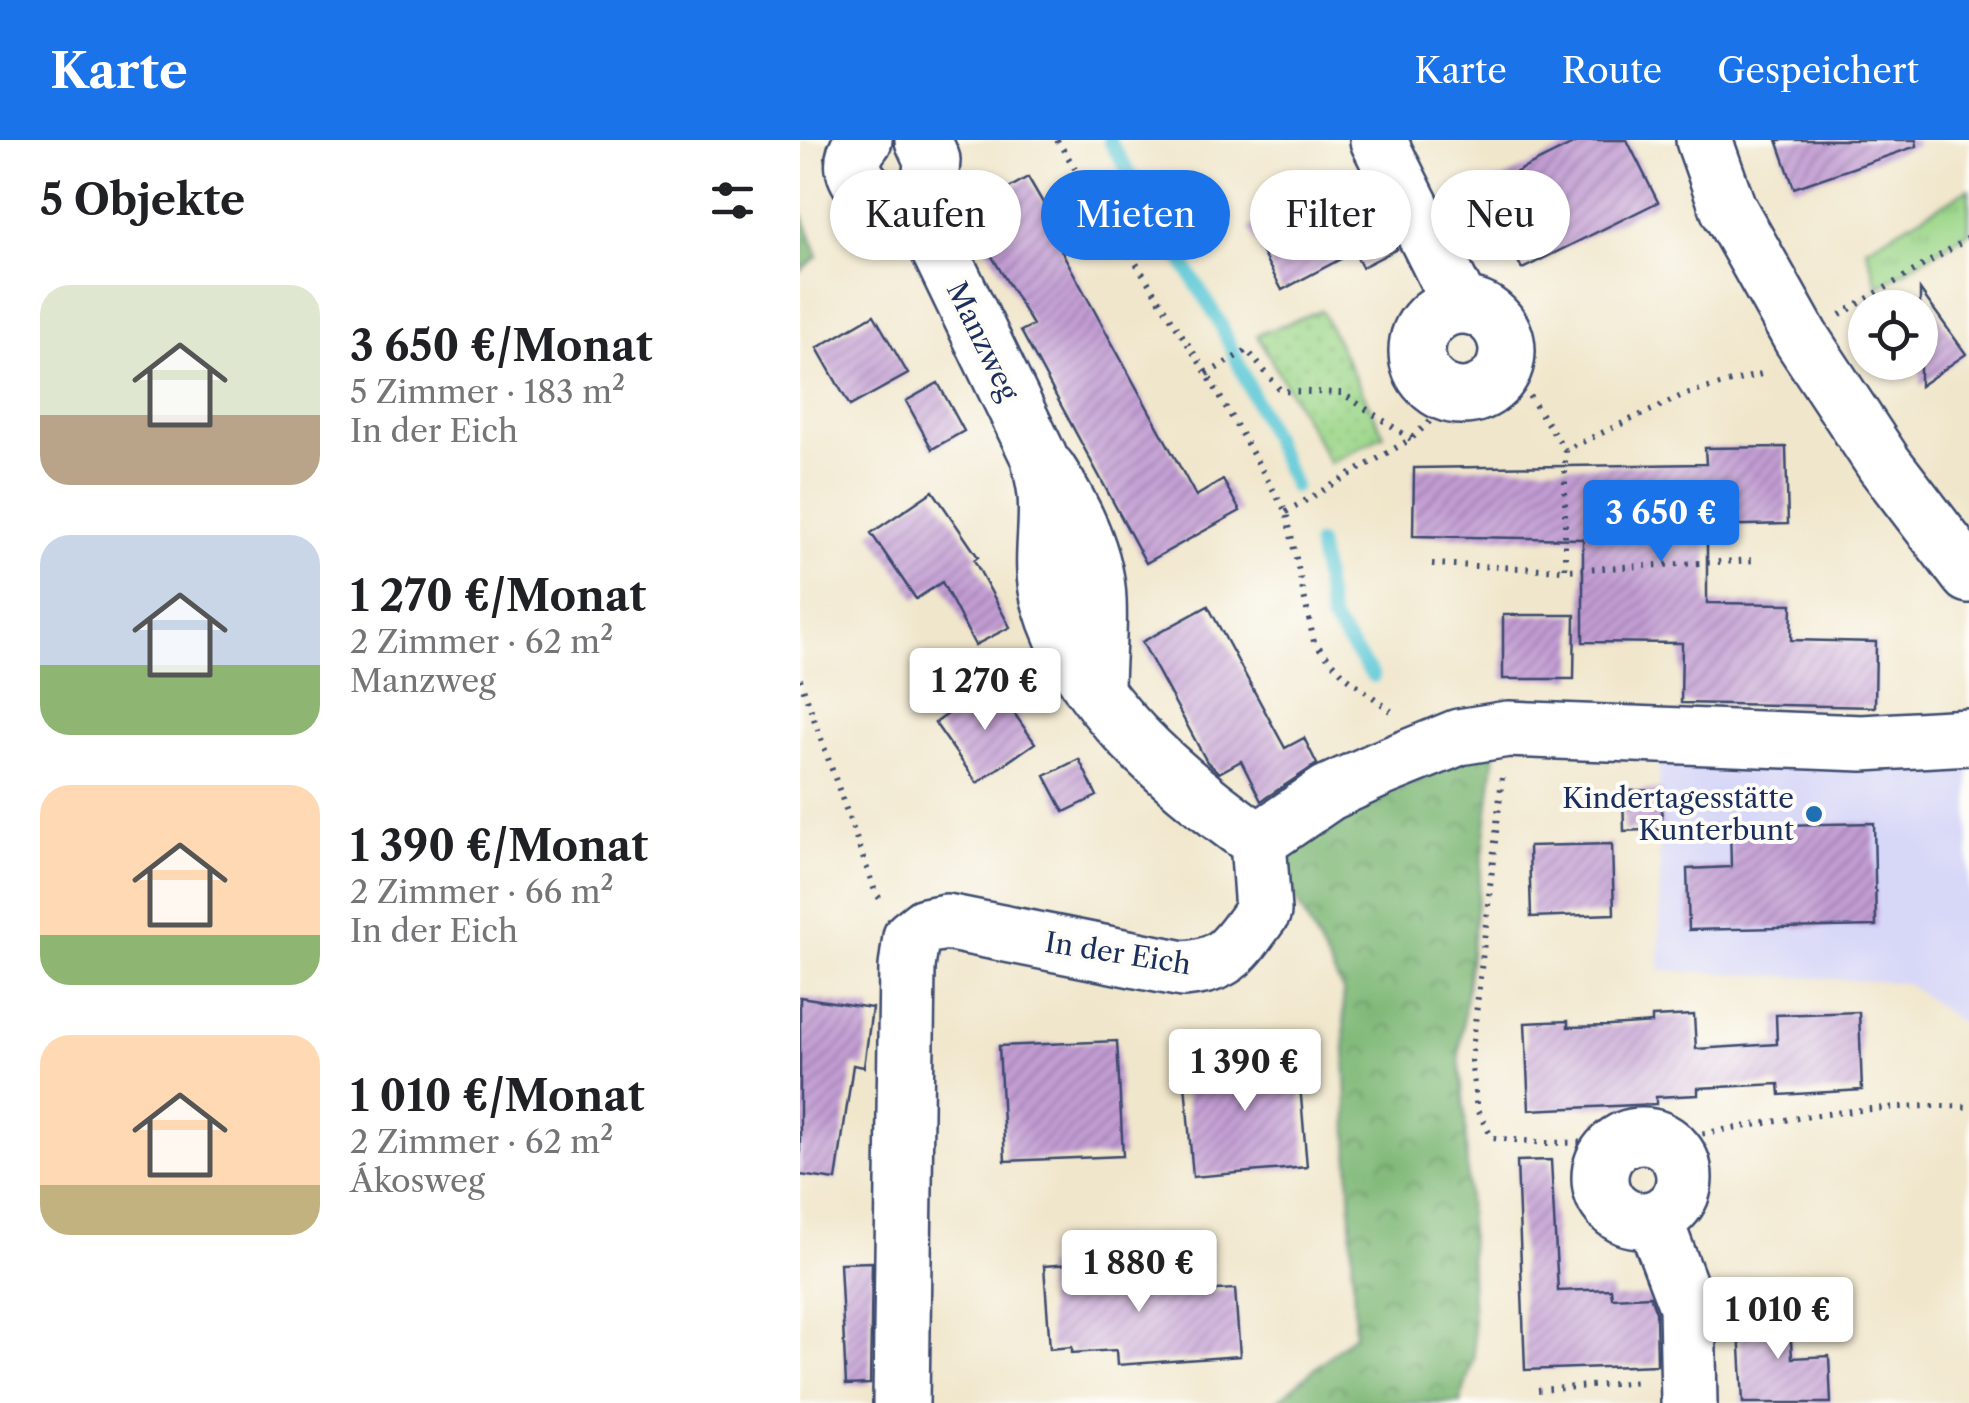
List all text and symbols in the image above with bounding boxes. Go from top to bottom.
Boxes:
text: Karte [50,41,188,100]
text: Karte [1414,49,1507,92]
text: Route [1562,49,1662,92]
text: Gespeichert [1717,49,1919,92]
chip: Kaufen [830,170,1021,260]
chip: Mieten [1041,170,1230,260]
chip: Filter [1250,170,1411,260]
chip: Neu [1431,170,1570,260]
icon: filters [705,173,760,228]
text: 5 Objekte [40,174,245,226]
street label: Manzweg [940,276,1026,406]
map controls [1848,290,1938,380]
button: locate [1848,290,1938,380]
text: 3 650 €/Monat [350,320,653,372]
icon: home [120,325,240,445]
text: 5 Zimmer · 183 m² [350,372,625,411]
text: In der Eich [350,411,518,450]
pin: 3 650 € [1569,480,1753,565]
text: 3 650 € [1605,493,1717,532]
text: 1 270 €/Monat [350,570,646,622]
icon: home [120,575,240,695]
text: 2 Zimmer · 62 m² [350,622,613,661]
pin: 1 270 € [893,648,1077,733]
text: Manzweg [350,661,496,700]
text: 1 270 € [932,661,1038,700]
place label: Kindertagesstätte Kunterbunt [1562,781,1794,847]
marker: Kindertagesstätte Kunterbunt [1803,803,1825,825]
text: 1 390 €/Monat [350,820,648,872]
icon: home [120,825,240,945]
text: 2 Zimmer · 66 m² [350,872,614,911]
text: In der Eich [350,911,518,950]
street label: In der Eich [1043,925,1193,981]
pin: 1 390 € [1153,1029,1337,1114]
text: 1 390 € [1191,1042,1299,1081]
text: 1 010 €/Monat [350,1070,645,1122]
icon: home [120,1075,240,1195]
text: 2 Zimmer · 62 m² [350,1122,613,1161]
text: Ákosweg [350,1161,485,1200]
pin: 1 880 € [1047,1230,1231,1315]
text: 1 880 € [1084,1243,1194,1282]
pin: 1 010 € [1686,1277,1870,1362]
text: 1 010 € [1725,1290,1831,1329]

